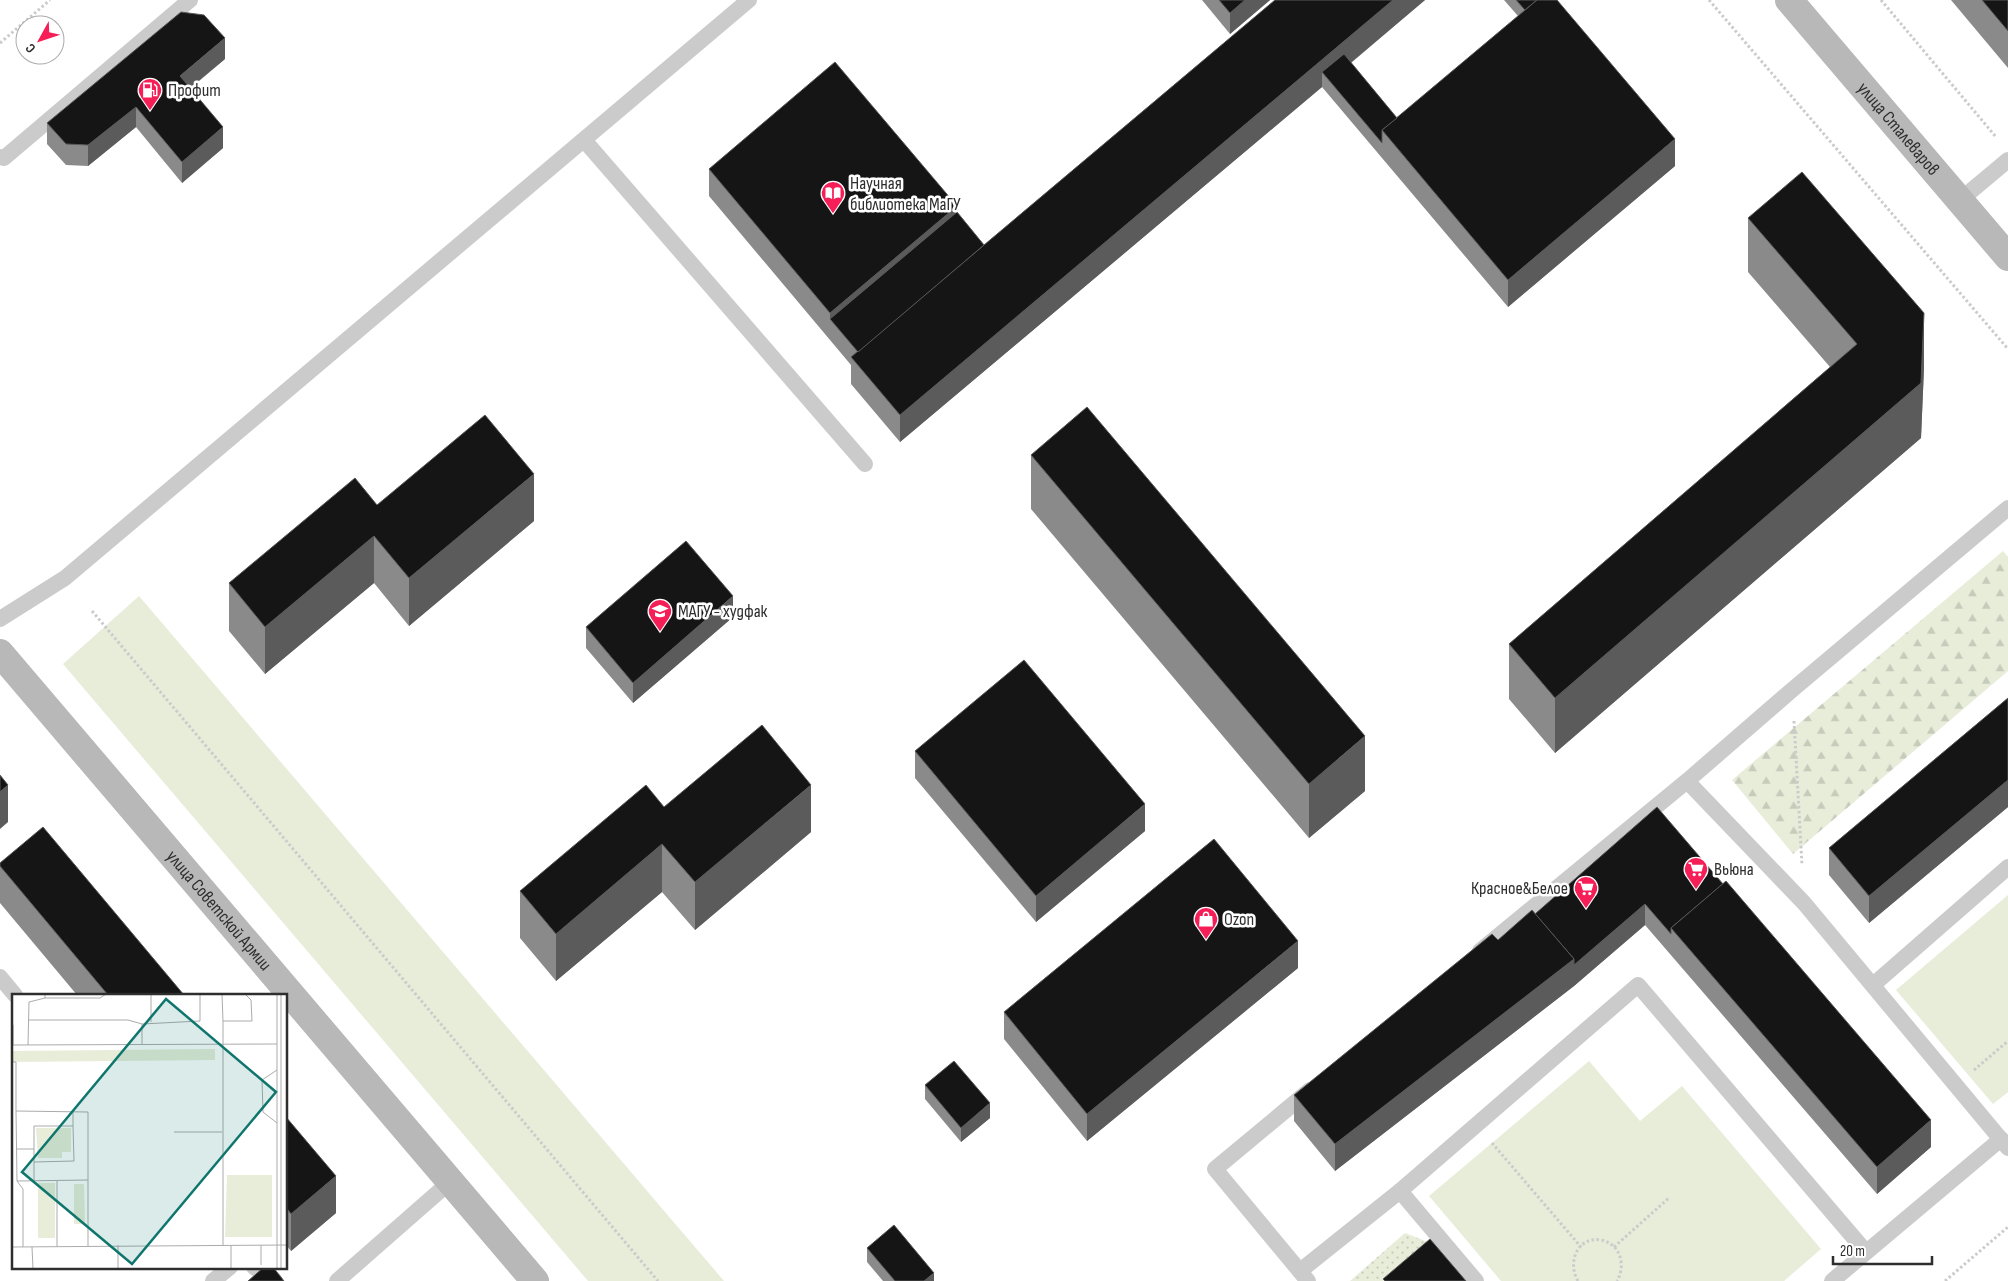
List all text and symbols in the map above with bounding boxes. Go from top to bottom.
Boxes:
north arrow [15,15,65,65]
text: С [22,40,39,56]
fuel station icon: Профит [137,77,163,111]
street label: улица Сталеваров [1853,78,1944,180]
place label: Профит [168,80,221,101]
place label: Научная библиотека МаГУ [850,173,961,215]
library icon: Научная библиотека МаГУ [820,180,846,214]
school or university icon: МАГУ - худфак [647,598,673,632]
place label: МАГУ - худфак [678,601,768,622]
street label: улица Советской Армии [162,846,276,975]
supermarket icon: Вьюна [1683,856,1709,890]
place label: Вьюна [1714,859,1754,880]
supermarket icon: Красное&Белое [1573,875,1599,909]
place label: Красное&Белое [1471,878,1568,899]
shop icon: Ozon [1193,906,1219,940]
place label: Ozon [1224,909,1254,930]
inset map [12,994,288,1268]
scale bar [1833,1234,1932,1266]
text: 20 m [1840,1242,1865,1261]

